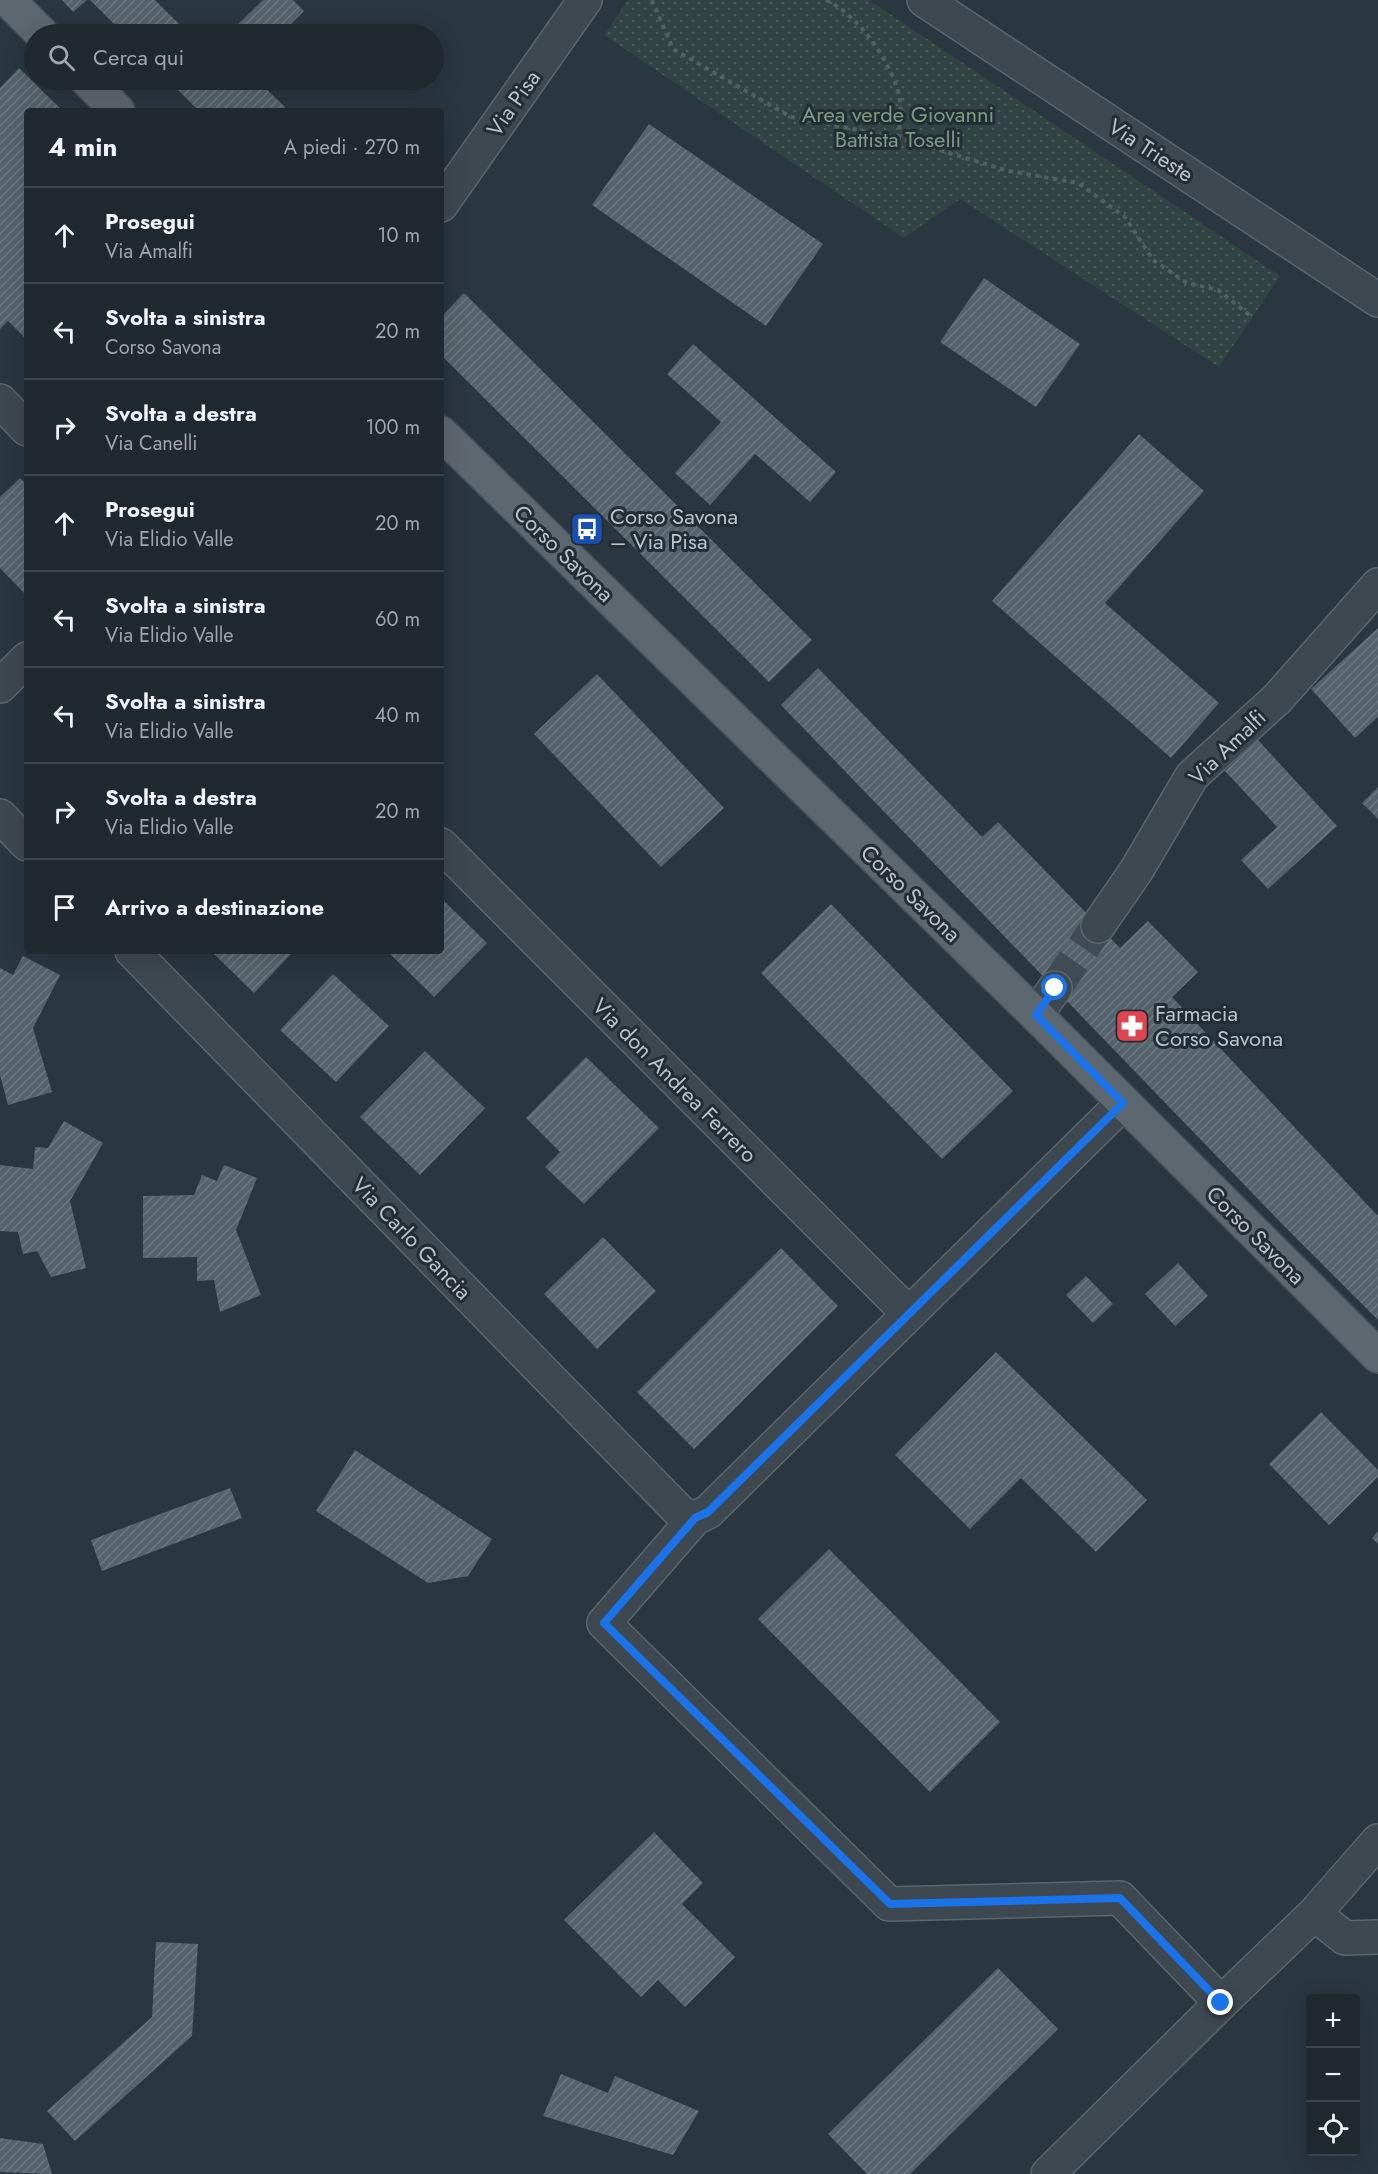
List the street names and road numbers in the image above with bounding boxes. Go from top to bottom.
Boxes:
street label: Via Pisa [478,63,548,143]
street label: Via Trieste [1102,110,1200,190]
street label: Corso Savona [507,497,621,609]
street label: Via Amalfi [1181,702,1273,792]
street label: Corso Savona [854,837,968,949]
street label: Via don Andrea Ferrero [585,990,765,1170]
street label: Via Carlo Gancia [345,1169,479,1307]
street label: Corso Savona [1199,1178,1313,1292]

